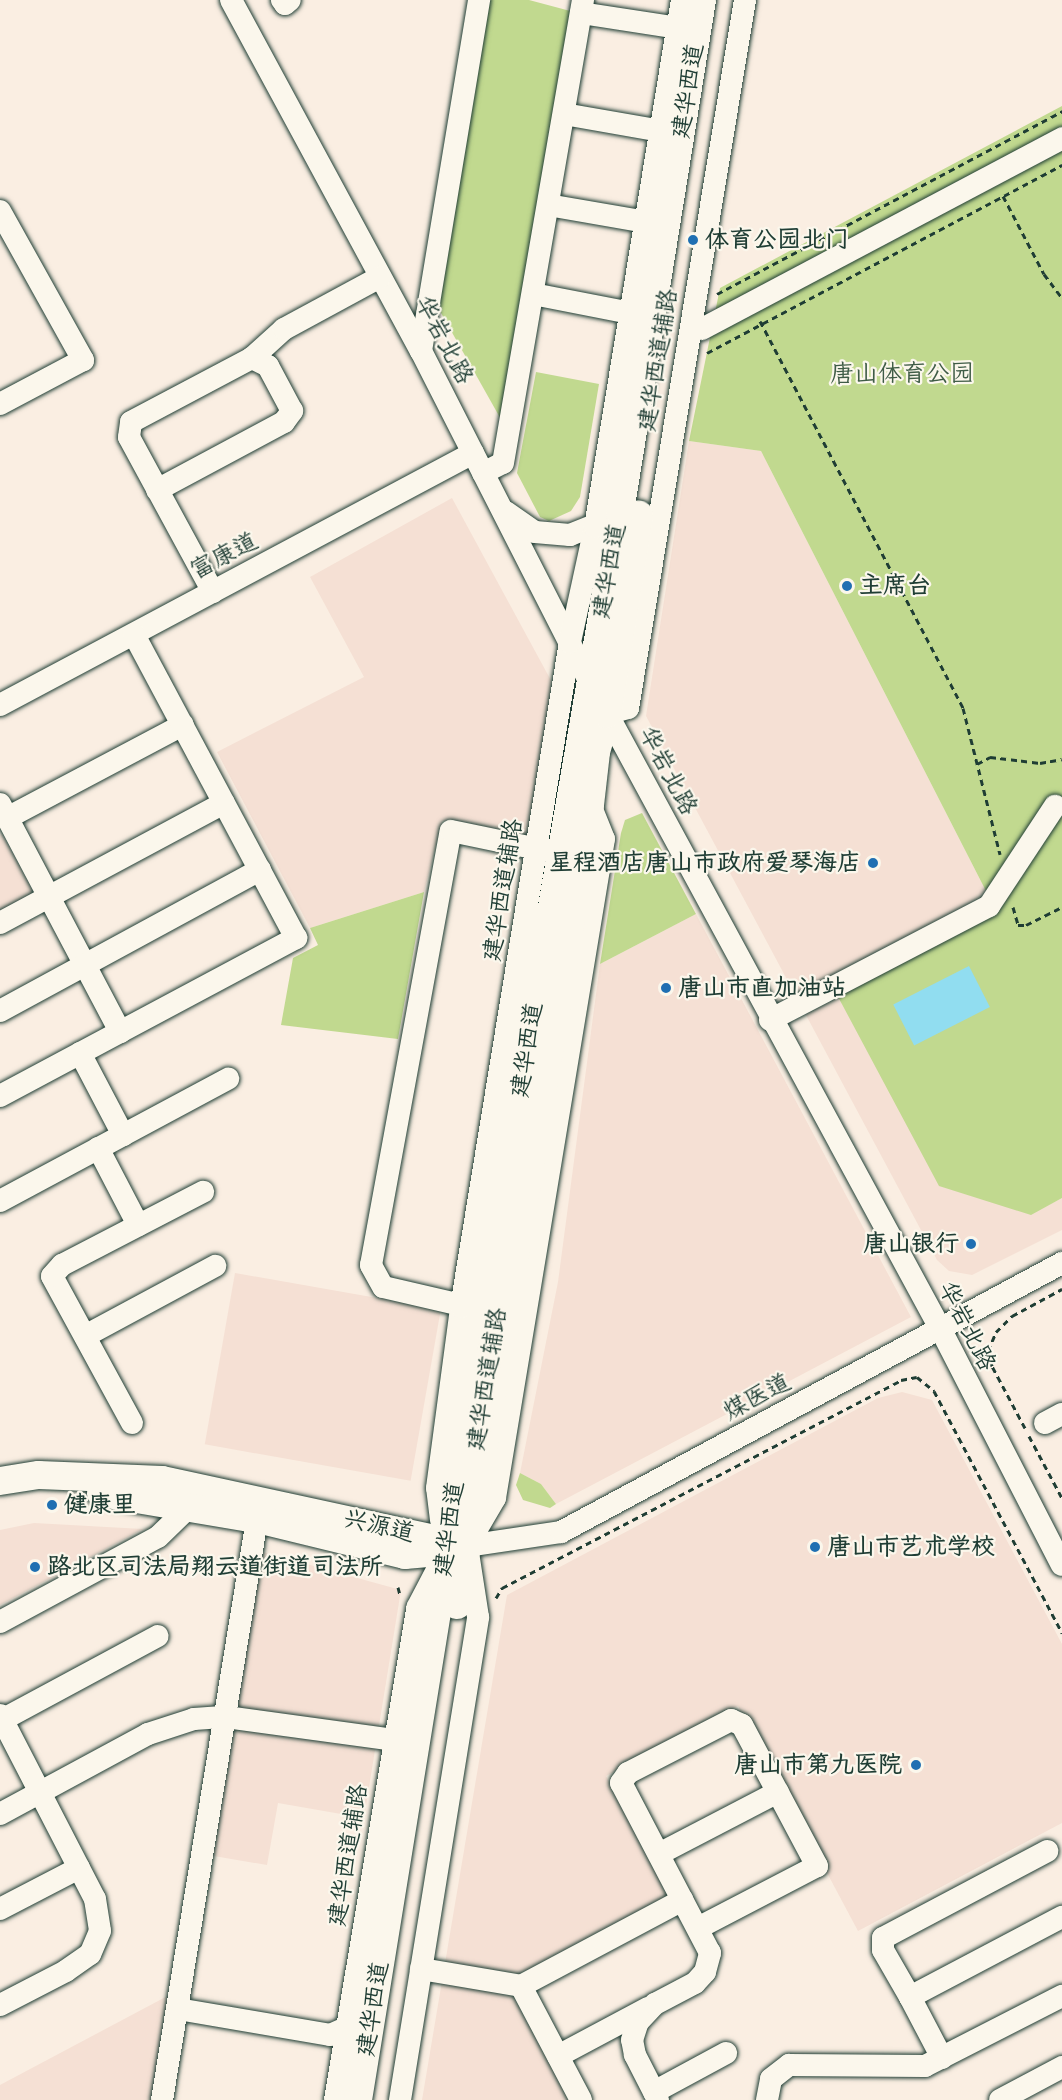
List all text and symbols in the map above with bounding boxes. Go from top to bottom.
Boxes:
street label: 建华西道 [666,41,710,141]
place label: 体育公园北门 [705,226,849,254]
marker: 体育公园北门 [686,233,700,247]
street label: 建华西道辅路 [633,287,683,433]
street label: 华岩北路 [409,291,479,389]
park label: 唐山体育公园 [830,360,974,388]
street label: 建华西道 [586,521,632,621]
street label: 富康道 [185,526,263,586]
place label: 主席台 [859,572,931,600]
marker: 主席台 [840,579,854,593]
street label: 华岩北路 [633,722,703,820]
street label: 建华西道辅路 [478,817,528,963]
place label: 星程酒店唐山市政府爱琴海店 [549,849,861,877]
marker: 星程酒店唐山市政府爱琴海店 [866,856,880,870]
place label: 唐山市直加油站 [678,974,846,1002]
marker: 唐山市直加油站 [659,981,673,995]
street label: 建华西道 [505,1000,549,1100]
place label: 唐山银行 [863,1230,959,1258]
marker: 唐山银行 [964,1237,978,1251]
street label: 华岩北路 [932,1277,1002,1375]
street label: 建华西道辅路 [462,1306,512,1452]
street label: 煤医道 [718,1367,796,1427]
street label: 建华西道 [428,1479,470,1579]
place label: 健康里 [64,1491,136,1519]
marker: 健康里 [45,1498,59,1512]
street label: 兴源道 [341,1504,417,1548]
place label: 唐山市艺术学校 [827,1533,995,1561]
marker: 唐山市艺术学校 [808,1540,822,1554]
place label: 路北区司法局翔云道街道司法所 [47,1553,383,1581]
marker: 路北区司法局翔云道街道司法所 [28,1560,42,1574]
place label: 唐山市第九医院 [734,1751,902,1779]
marker: 唐山市第九医院 [907,1756,925,1774]
street label: 建华西道辅路 [323,1782,373,1928]
street label: 建华西道 [351,1959,395,2059]

